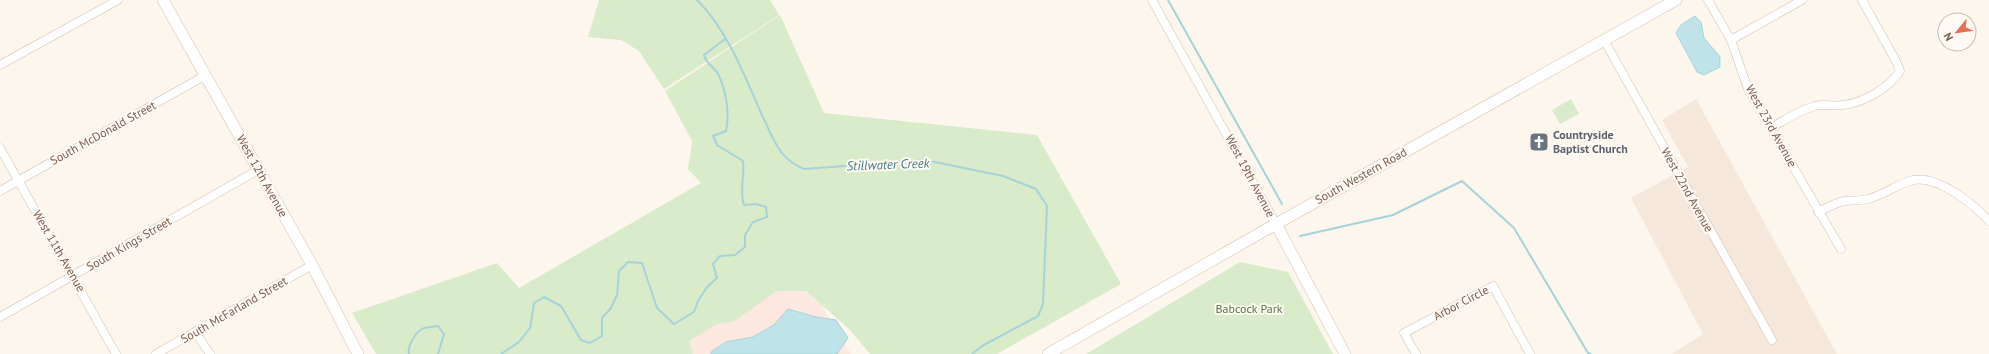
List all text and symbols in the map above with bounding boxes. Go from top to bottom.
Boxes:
north arrow [1937,12,1977,52]
text: N [1940,30,1956,43]
street label: West 23rd Avenue [1743,82,1800,170]
street label: South McDonald Street [47,97,158,168]
place label: Countryside Baptist Church [1553,127,1628,156]
church icon: Countryside Baptist Church [1528,131,1550,153]
street label: West 12th Avenue [234,132,291,220]
street label: West 19th Avenue [1222,132,1279,220]
street label: South Western Road [1312,144,1409,207]
street label: West 22nd Avenue [1658,145,1717,235]
water label: Stillwater Creek [846,155,931,174]
street label: West 11th Avenue [30,207,89,294]
street label: South Kings Street [84,213,174,274]
street label: South McFarland Street [178,273,290,346]
street label: Arbor Circle [1431,282,1491,323]
park label: Babcock Park [1215,301,1283,316]

